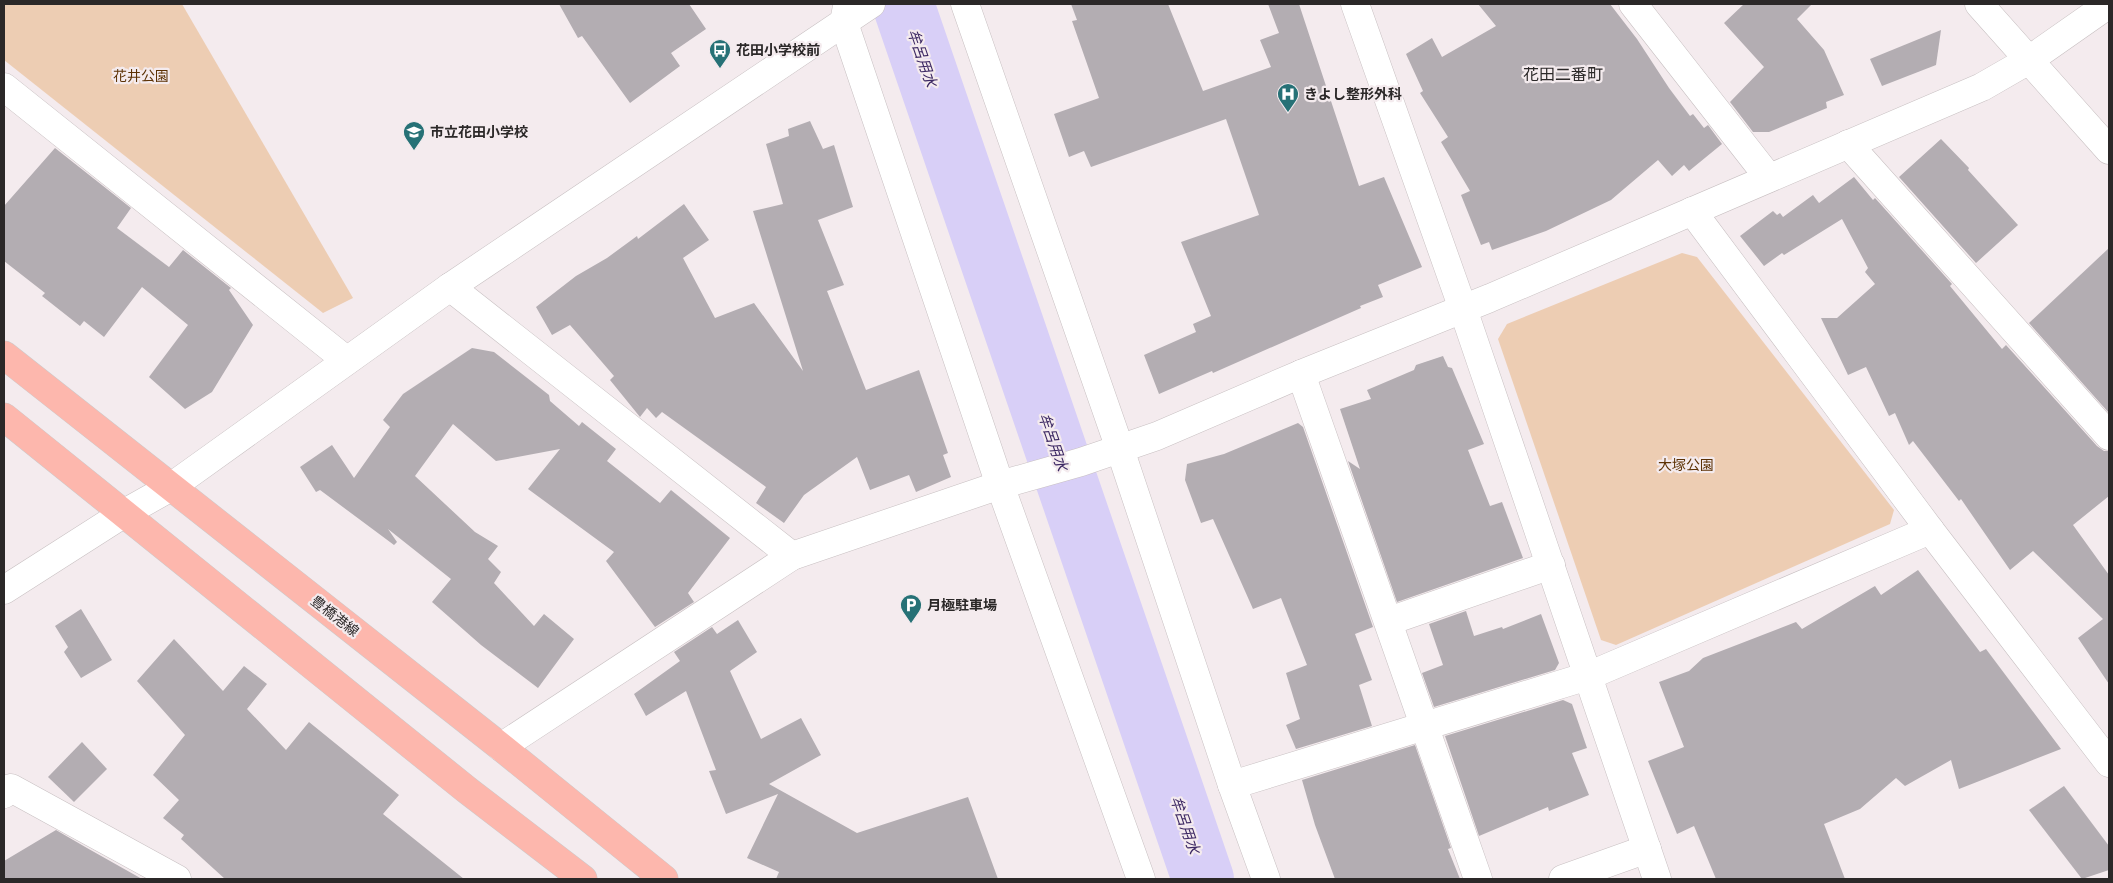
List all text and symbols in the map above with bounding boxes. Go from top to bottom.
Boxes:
water label: 牟呂用水 [904,26,942,91]
bus stop icon: 花田小学校前 [708,38,732,69]
place label: 花田小学校前 [736,41,820,59]
district label: 花田二番町 [1523,64,1603,84]
park label: 花井公園 [113,67,169,85]
hospital icon: きよし整形外科 [1276,82,1300,113]
place label: きよし整形外科 [1304,85,1402,103]
school or university icon: 市立花田小学校 [402,120,426,151]
place label: 市立花田小学校 [430,123,528,141]
water label: 牟呂用水 [1035,410,1073,475]
park label: 大塚公園 [1658,456,1714,474]
street label: 豊橋港線 [307,592,363,640]
parking icon: 月極駐車場 [899,593,923,624]
place label: 月極駐車場 [927,596,997,614]
water label: 牟呂用水 [1167,793,1205,858]

